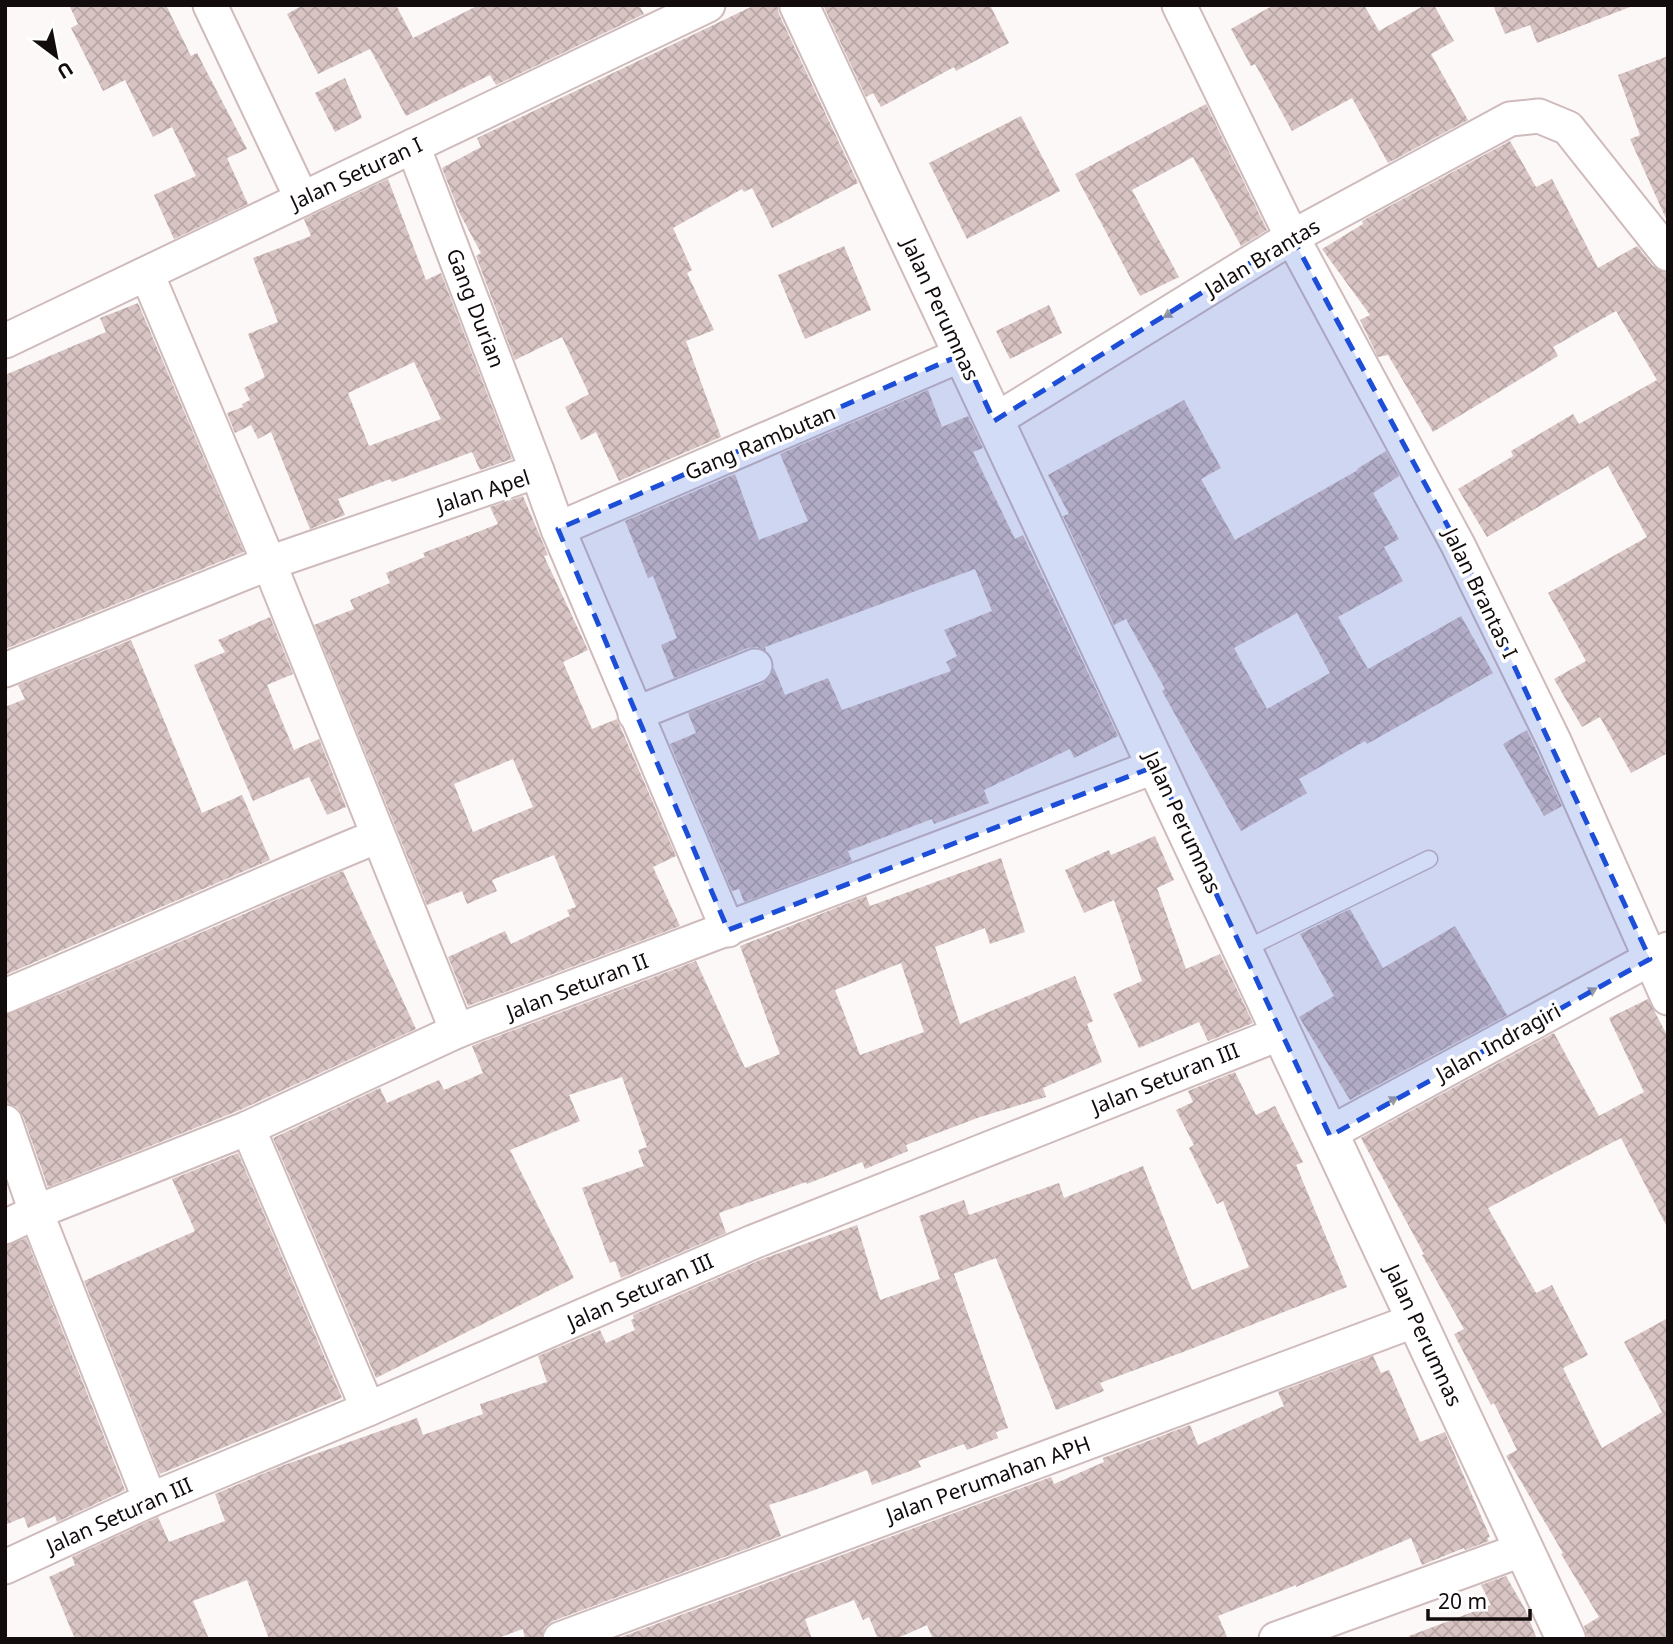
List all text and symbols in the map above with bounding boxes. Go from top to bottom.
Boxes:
north arrow [21,21,91,91]
text: U [52,56,78,85]
street label: Jalan Seturan I [284,130,427,217]
street label: Jalan Brantas [1198,212,1325,303]
street label: Jalan Perumnas [895,232,986,385]
street label: Gang Durian [440,244,512,372]
one-way arrow [1162,305,1182,318]
street label: Gang Rambutan [680,398,840,486]
street label: Jalan Apel [431,463,533,520]
street label: Jalan Brantas I [1436,521,1525,663]
street label: Jalan Perumnas [1137,745,1228,898]
street label: Jalan Seturan II [500,946,652,1027]
one-way arrow [1579,987,1599,999]
street label: Jalan Indragiri [1429,996,1565,1089]
street label: Jalan Seturan III [1085,1036,1243,1121]
one-way arrow [1379,1096,1399,1108]
street label: Jalan Seturan III [561,1246,717,1337]
street label: Jalan Perumnas [1378,1258,1469,1411]
street label: Jalan Perumahan APH [880,1429,1094,1530]
street label: Jalan Seturan III [40,1470,196,1561]
scale bar [1428,1578,1530,1622]
text: 20 m [1438,1587,1487,1615]

